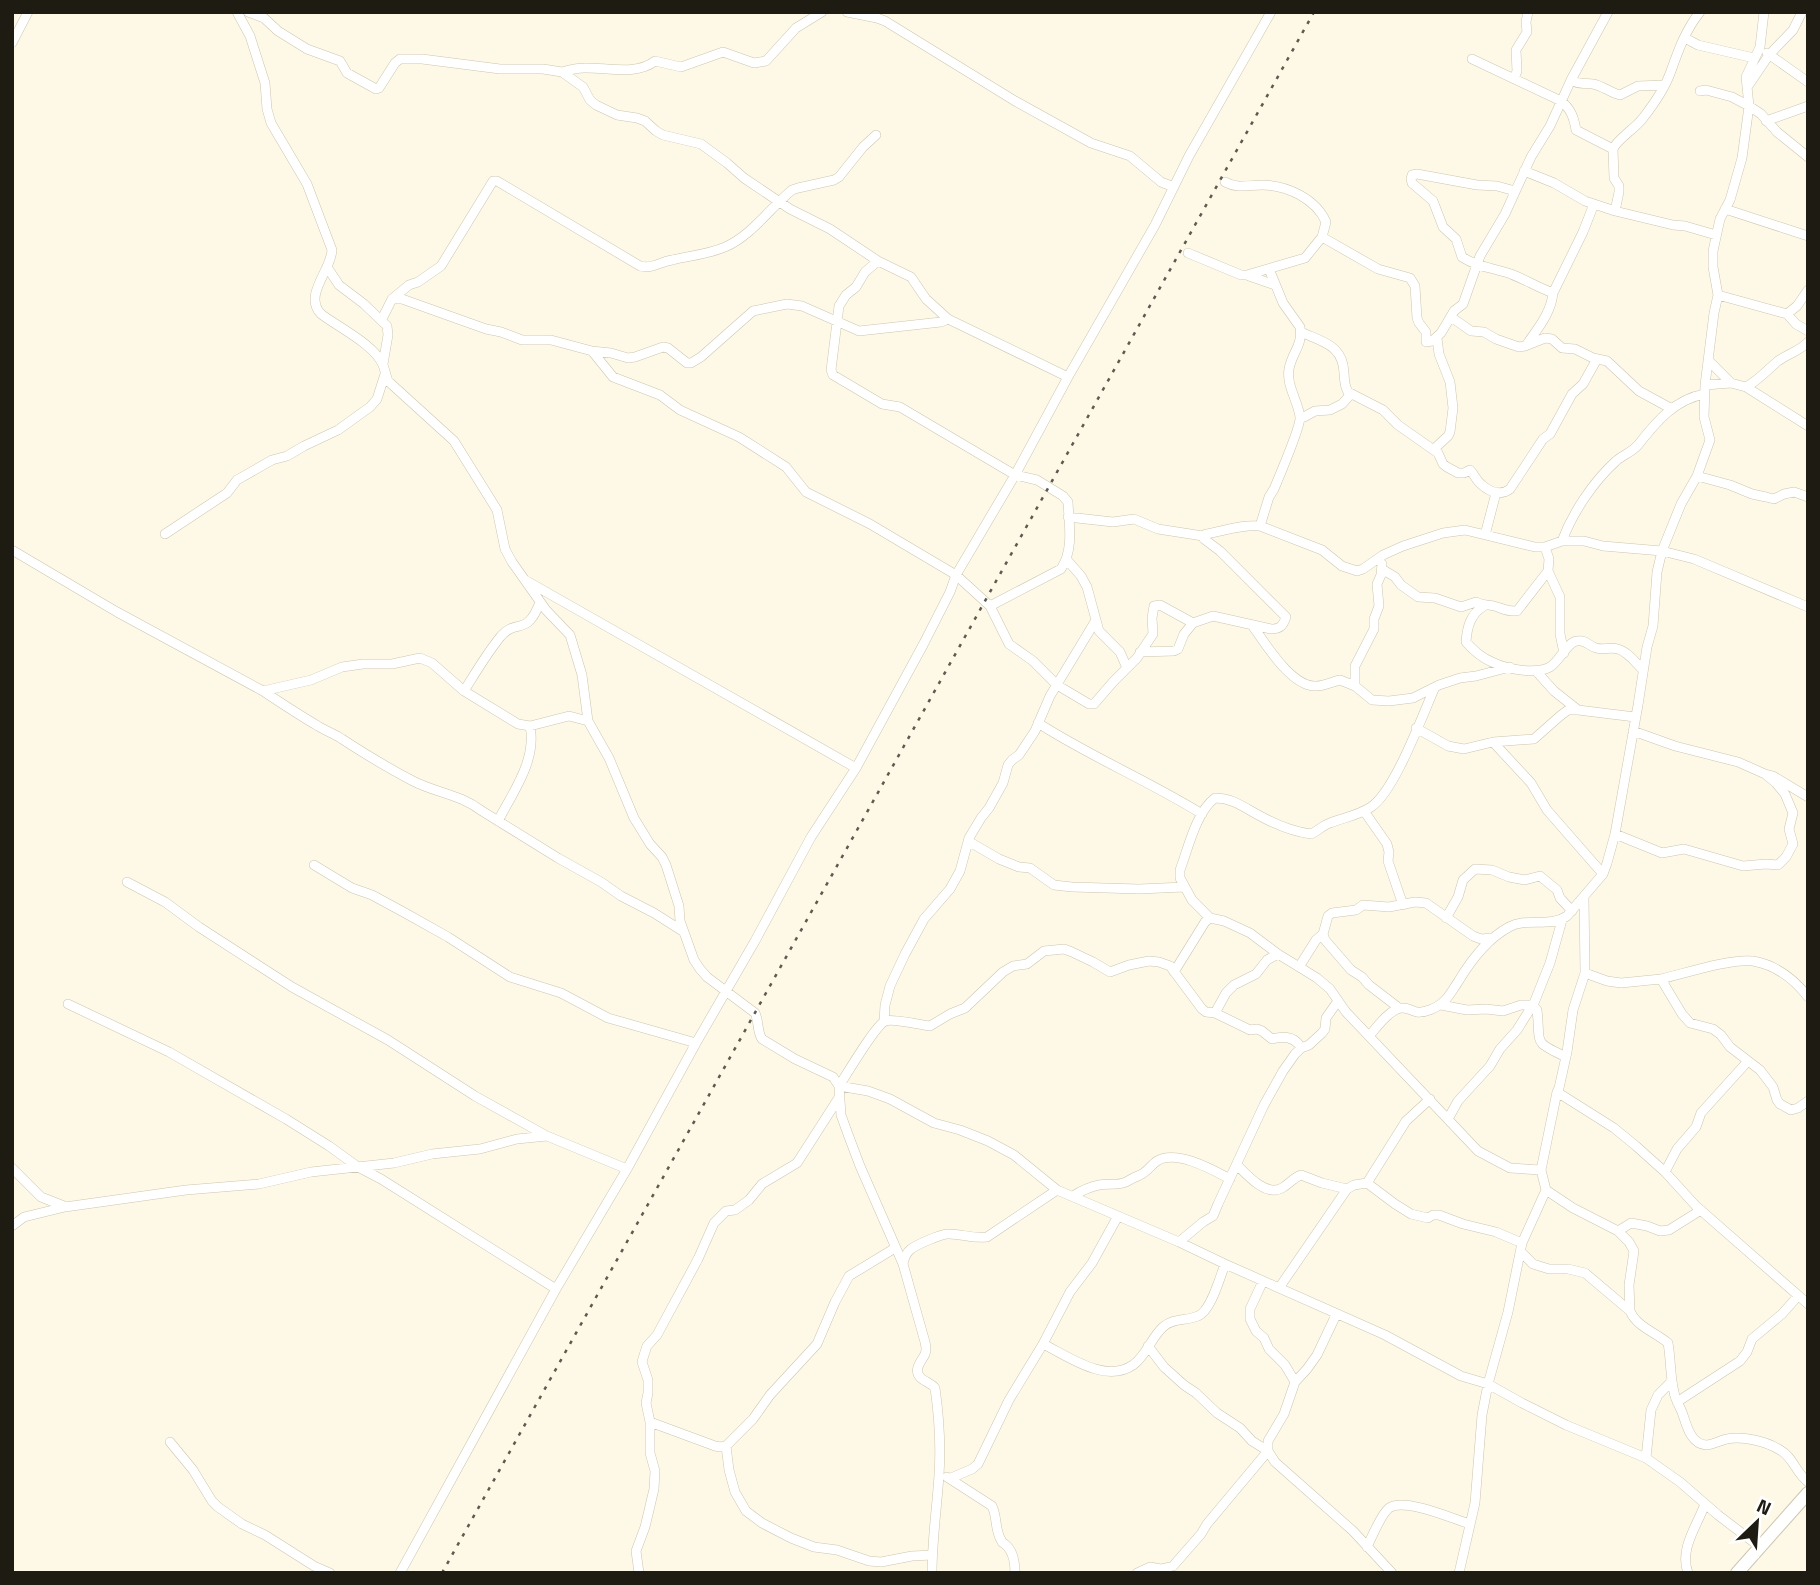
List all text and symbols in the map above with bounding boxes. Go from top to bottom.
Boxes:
north arrow [1722,1487,1792,1557]
text: N [1752,1490,1776,1522]

